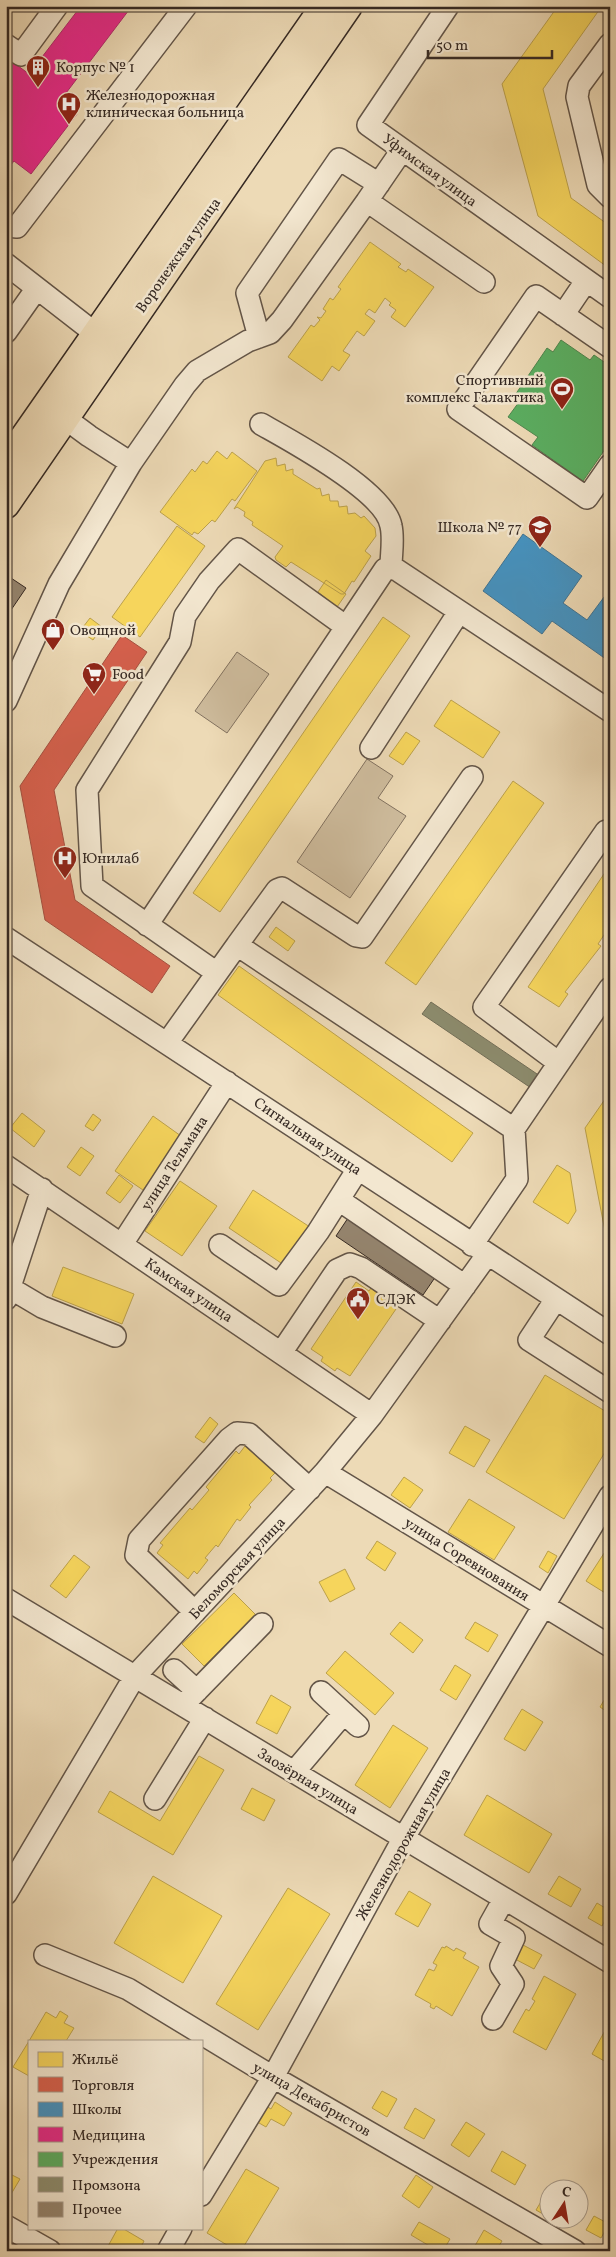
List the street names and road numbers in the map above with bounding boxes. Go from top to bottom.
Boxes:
street label: Уфимская улица [377,130,481,213]
street label: Воронежская улица [132,194,227,318]
street label: Сигнальная улица [249,1093,365,1181]
street label: улица Тельмана [137,1112,214,1215]
street label: Камская улица [140,1254,236,1329]
street label: Беломорская улица [185,1513,291,1625]
street label: улица Соревнования [400,1513,533,1607]
street label: Заозёрная улица [253,1744,362,1821]
street label: Железнодорожная улица [352,1764,457,1925]
street label: улица Декабристов [248,2058,374,2143]

